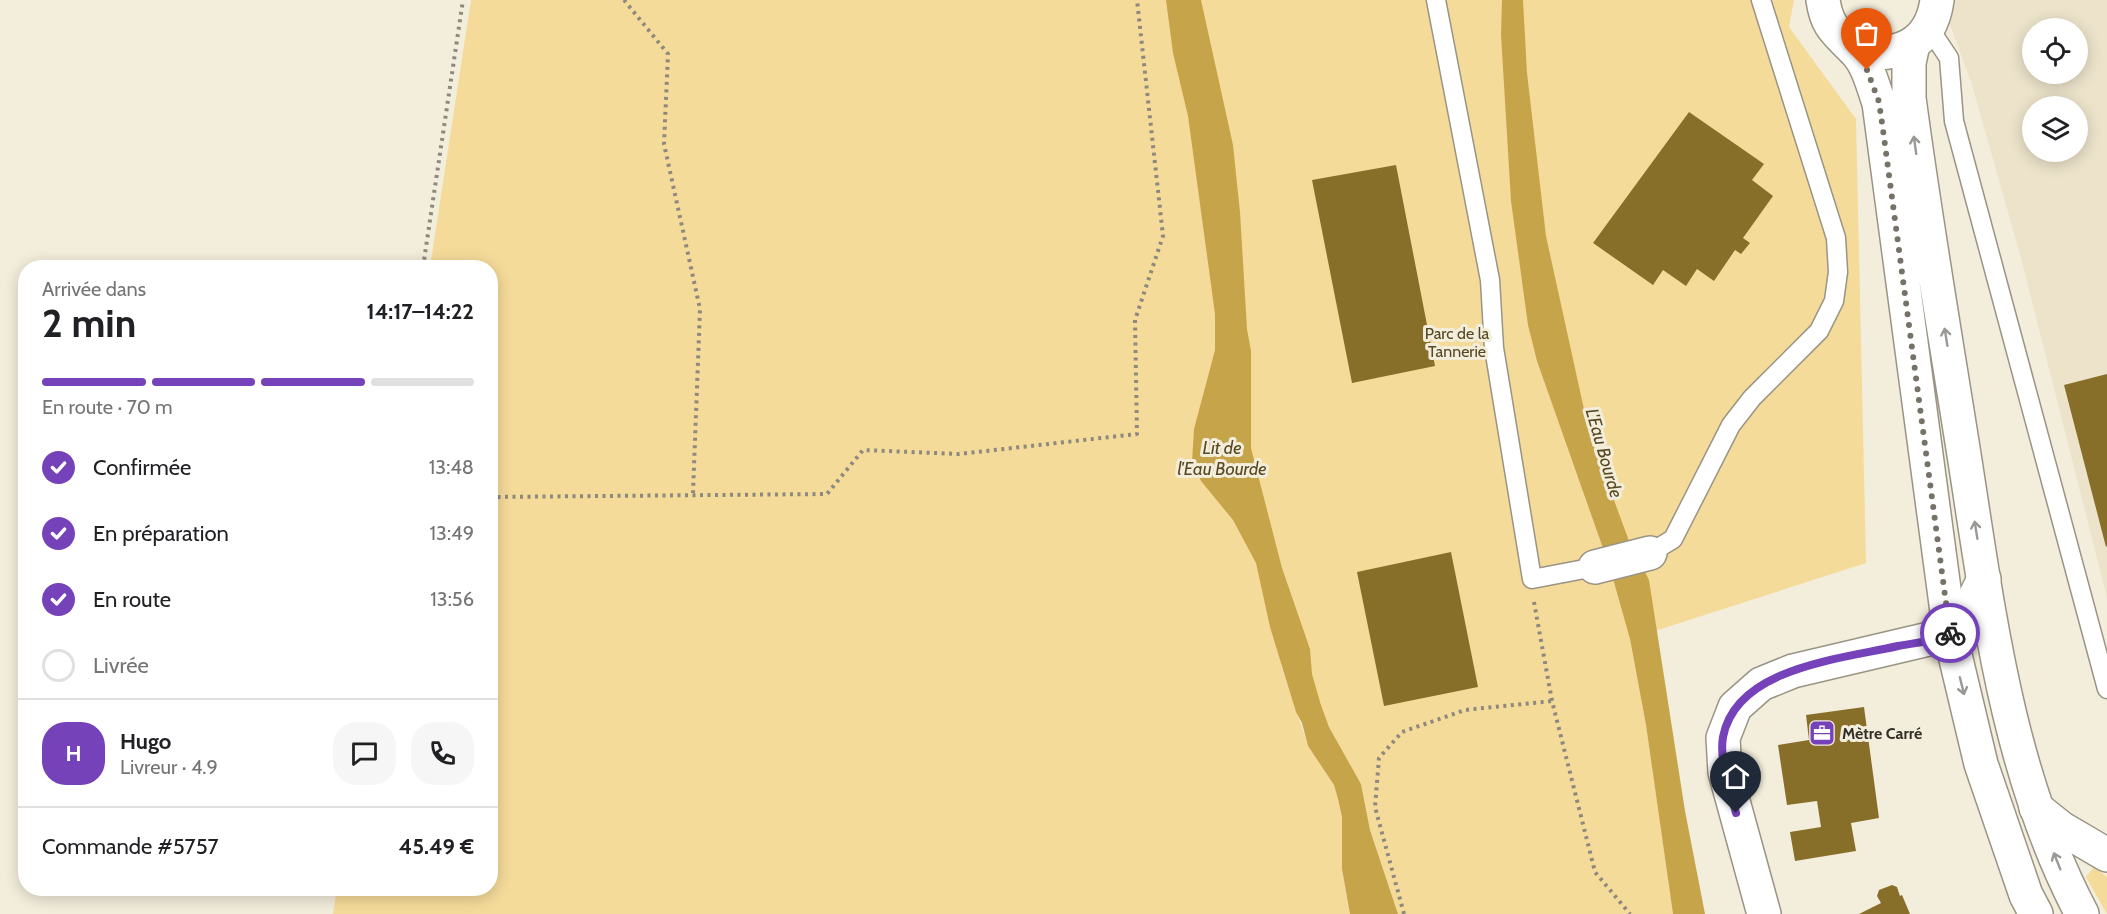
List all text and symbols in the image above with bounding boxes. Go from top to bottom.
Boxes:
pin [1841,8,1892,70]
icon: bag [1850,17,1883,50]
map controls [2022,18,2088,162]
button: locate [2022,18,2088,84]
button: layers [2022,96,2088,162]
one-way arrow [1910,135,1921,155]
text: Arrivée dans [42,277,146,301]
text: 14:17–14:22 [367,298,474,325]
text: 2 min [42,299,136,347]
park label: Parc de la Tannerie [1425,324,1490,361]
one-way arrow [1940,328,1951,348]
text: En route · 70 m [42,395,173,419]
water label: L'Eau Bourde [1581,406,1627,500]
water label: Lit de l'Eau Bourde [1177,437,1267,480]
icon: check [42,451,75,484]
text: Confirmée [93,454,191,481]
text: 13:48 [429,455,474,479]
icon: check [42,517,75,550]
text: En préparation [93,520,229,547]
text: 13:49 [430,521,474,545]
one-way arrow [1970,521,1981,541]
icon: check [42,583,75,616]
text: En route [93,586,171,613]
text: 13:56 [430,587,474,611]
courier [1920,603,1980,663]
icon: bike [1934,617,1967,650]
text: Livrée [93,652,149,679]
one-way arrow [1957,676,1969,695]
office icon: Mètre Carré [1807,718,1837,748]
button: chat [333,722,396,785]
button: phone [411,722,474,785]
place label: Mètre Carré [1842,724,1922,743]
text: Hugo [120,728,171,755]
text: H [65,740,82,767]
pin [1710,751,1761,813]
text: Livreur · 4.9 [120,755,218,779]
icon: home [1719,760,1752,793]
text: Commande #5757 [42,833,219,860]
text: 45.49 € [399,833,474,860]
one-way arrow [2051,853,2062,871]

